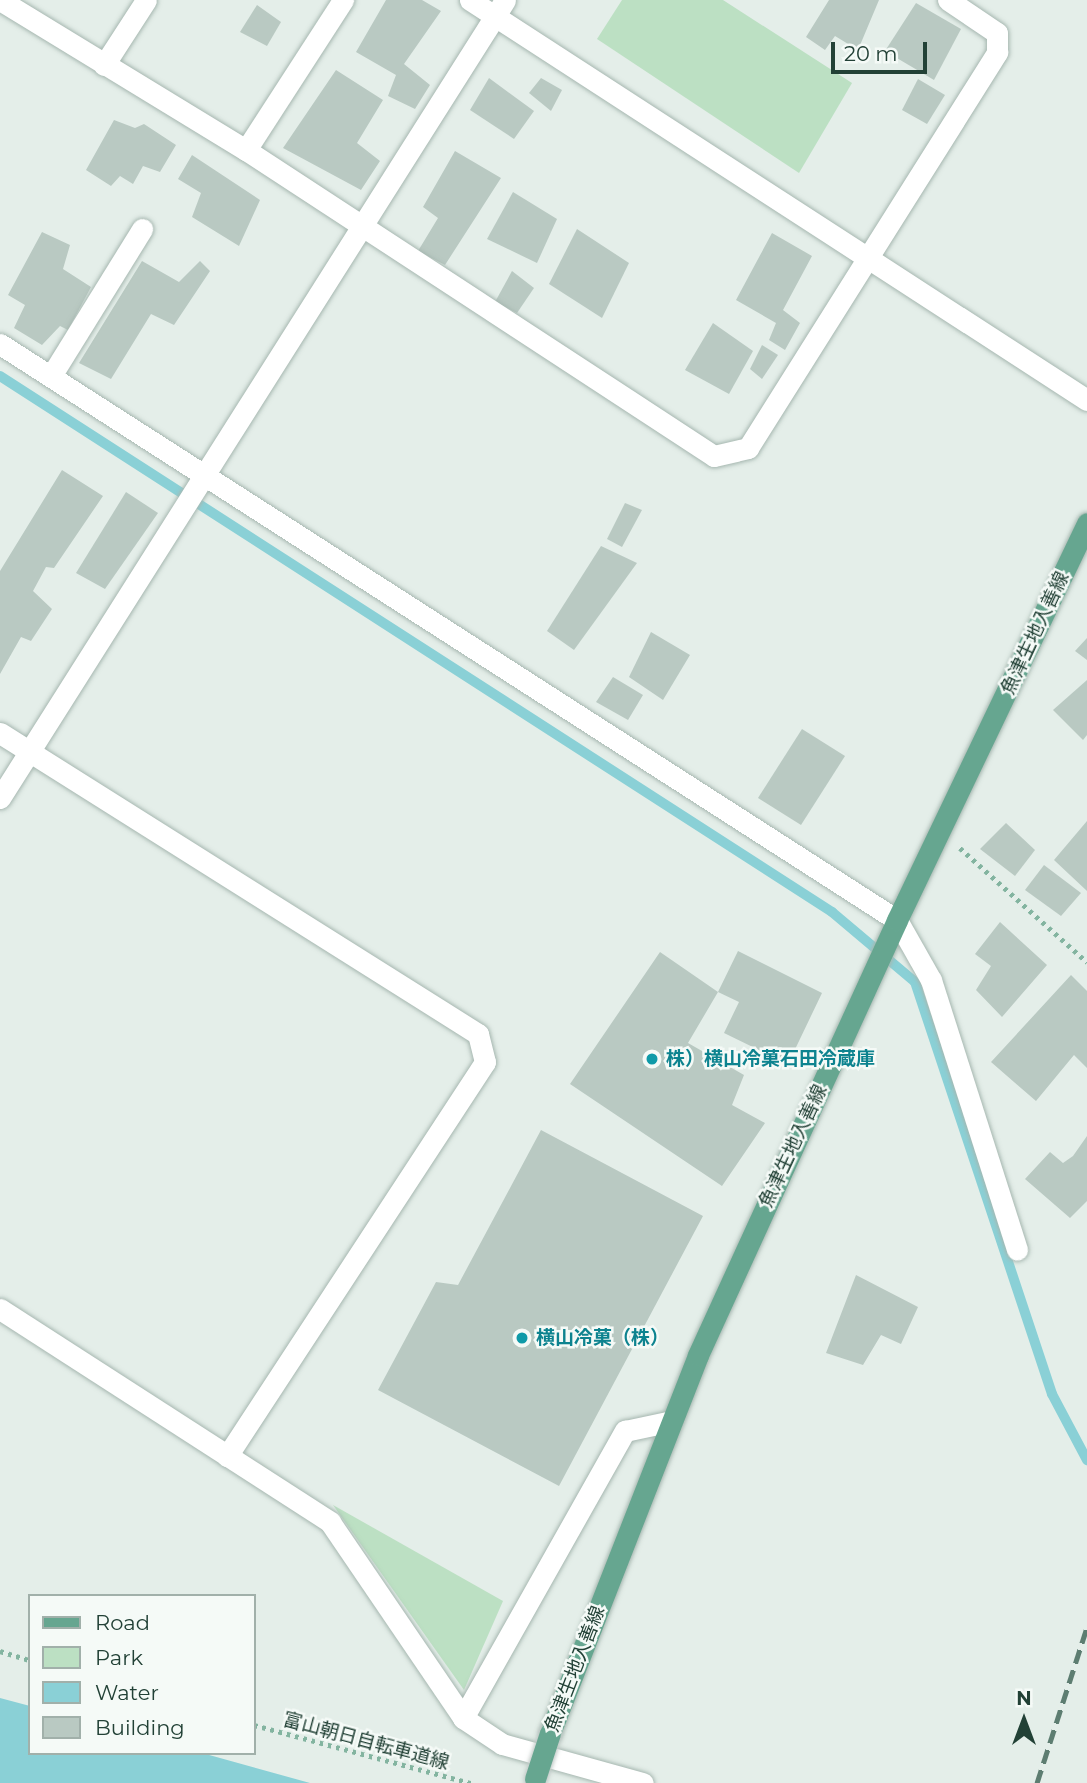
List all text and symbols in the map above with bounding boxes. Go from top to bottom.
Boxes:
scale bar [835,28,931,72]
text: 20 m [844,41,898,66]
street label: 魚津生地入善線 [997,568,1073,698]
place label: 株）横山冷菓石田冷蔵庫 [666,1048,875,1070]
marker: 株）横山冷菓石田冷蔵庫 [644,1051,660,1067]
street label: 魚津生地入善線 [755,1081,831,1211]
place label: 横山冷菓（株） [536,1327,669,1349]
marker: 横山冷菓（株） [514,1330,530,1346]
legend [28,1594,256,1755]
street label: 魚津生地入善線 [541,1603,609,1735]
text: Road [95,1610,150,1635]
text: Park [95,1645,143,1670]
text: Water [95,1680,159,1705]
north arrow [989,1685,1059,1755]
text: N [1016,1687,1032,1710]
street label: 富山朝日自転車道線 [280,1708,452,1774]
text: Building [95,1715,185,1740]

